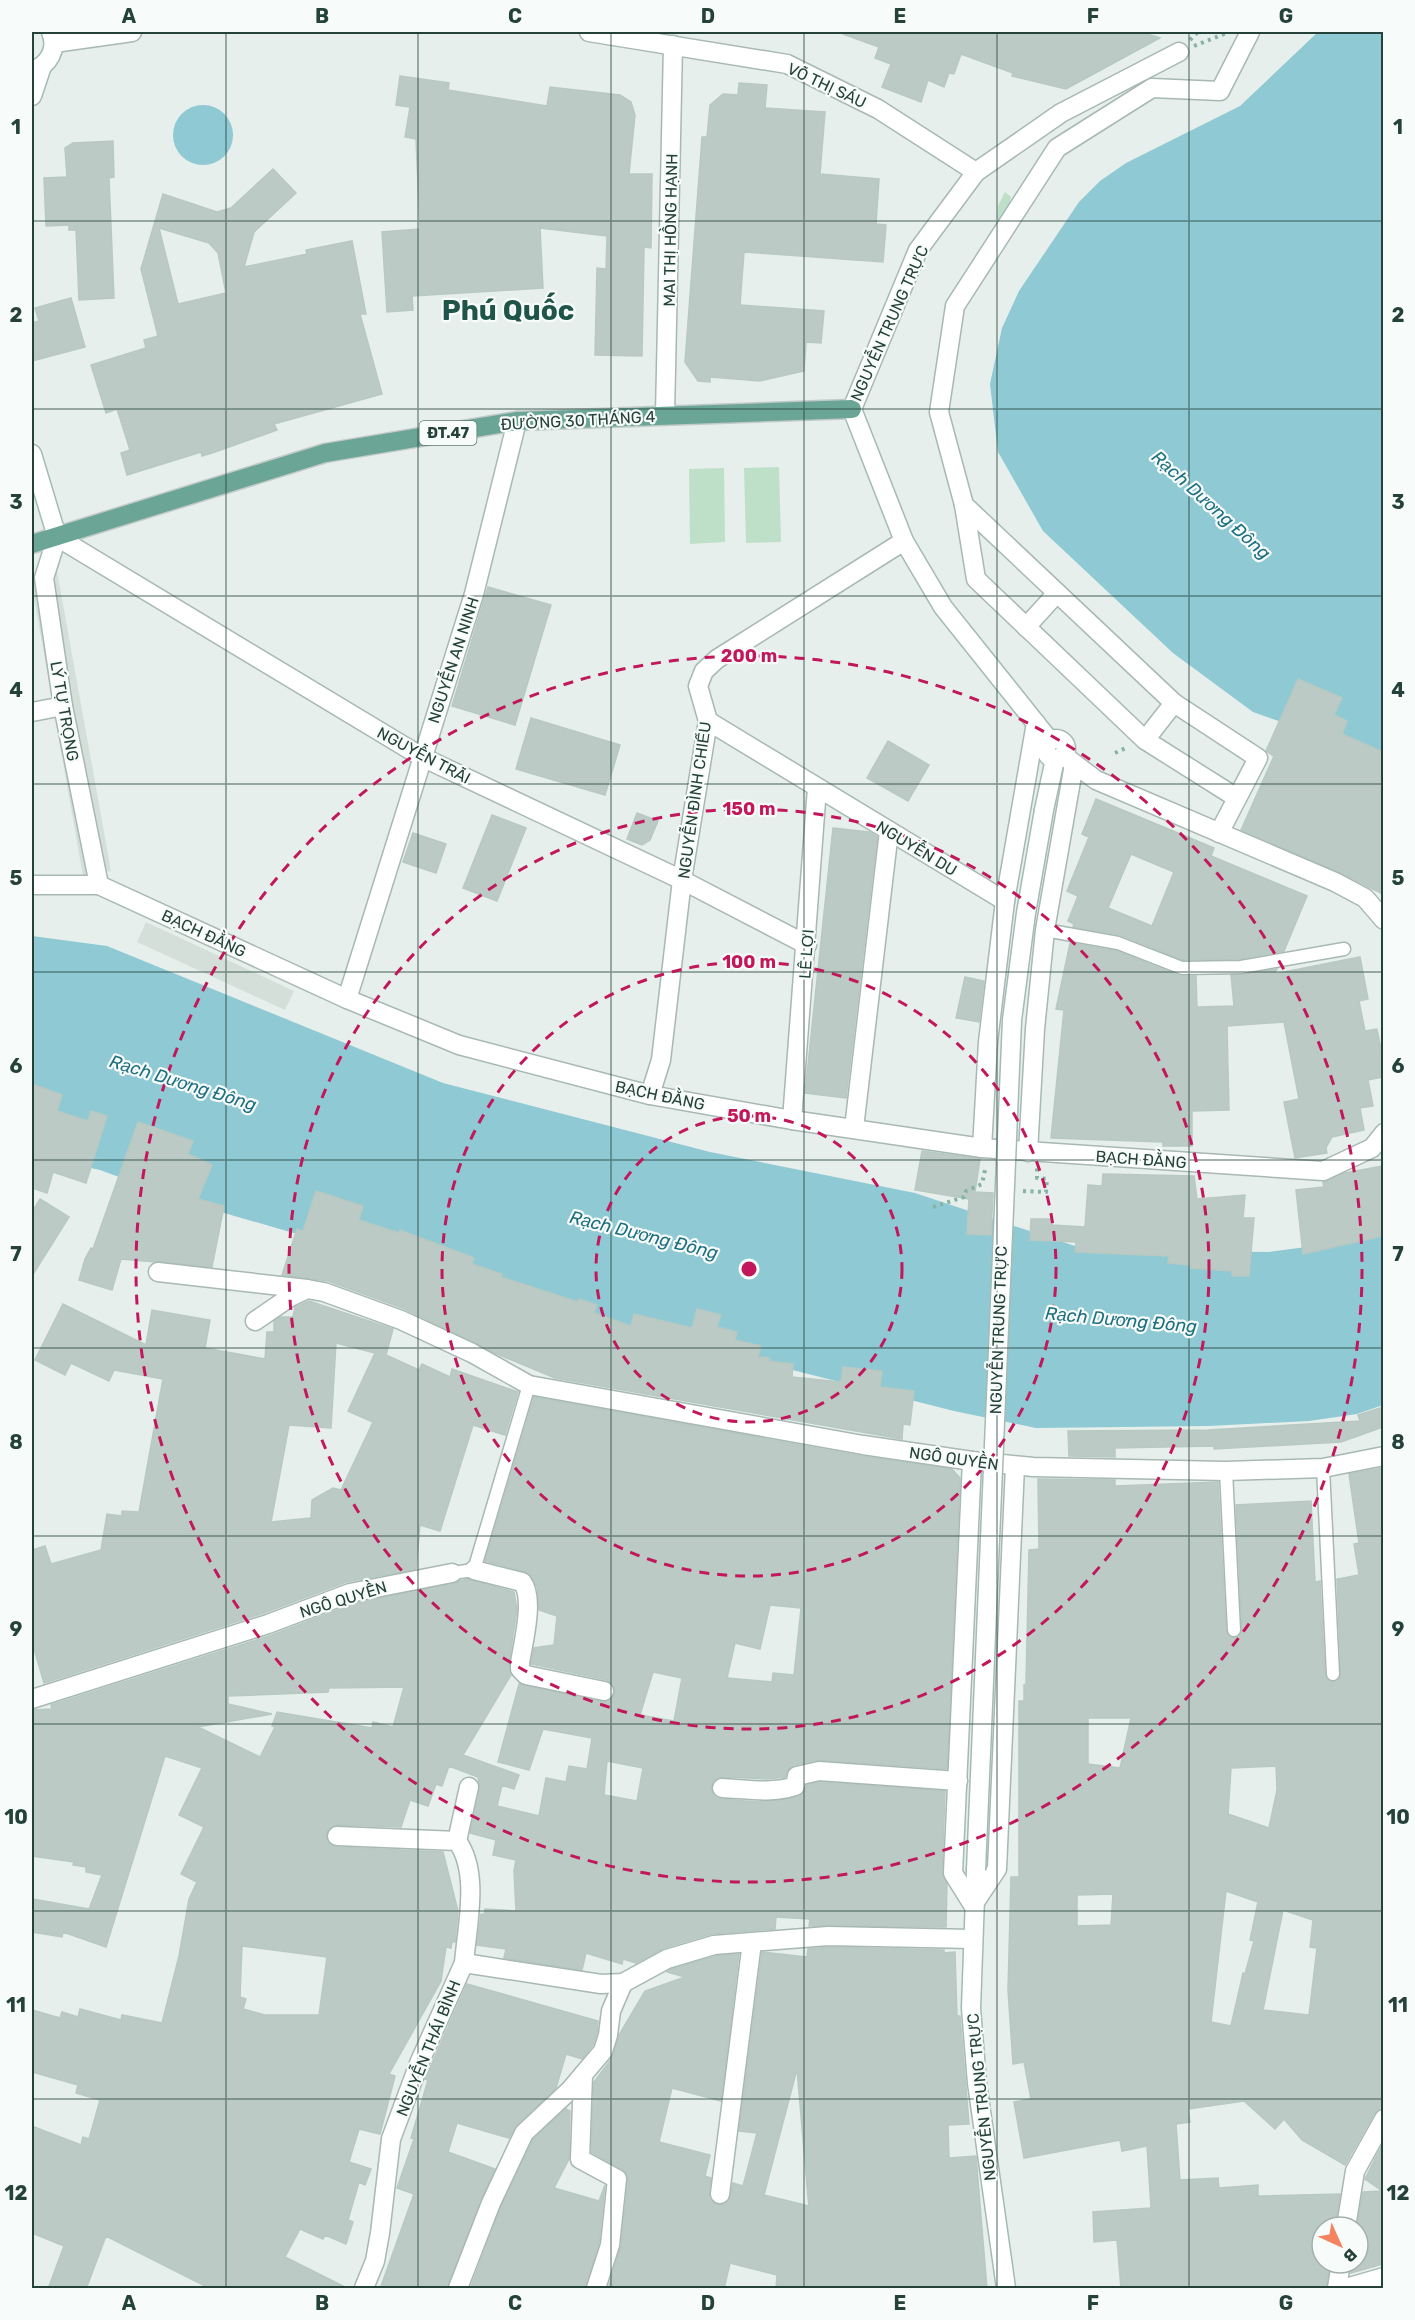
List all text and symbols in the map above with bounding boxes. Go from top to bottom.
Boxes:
text: A [122,4,137,28]
text: B [315,4,329,28]
text: C [508,4,522,28]
text: D [701,4,715,28]
text: E [894,4,906,28]
text: F [1087,4,1099,28]
text: G [1279,4,1293,28]
street label: VÕ THỊ SÁU [784,58,870,112]
text: 1 [11,115,21,139]
text: 1 [1393,115,1403,139]
street label: MAI THỊ HỒNG HẠNH [658,153,681,307]
street label: NGUYỄN TRUNG TRỰC [844,241,932,404]
district label: Phú Quốc [442,292,574,327]
text: 2 [10,303,23,327]
text: 2 [1392,303,1405,327]
street label: ĐƯỜNG 30 THÁNG 4 [500,407,656,434]
road number: ĐT.47 [420,421,476,445]
water label: Rạch Dương Đông [1147,446,1275,564]
text: 3 [9,490,23,514]
text: 3 [1391,490,1405,514]
street label: NGUYỄN AN NINH [421,594,483,726]
text: 200 m [721,645,777,667]
street label: LÝ TỰ TRỌNG [46,660,83,763]
text: 4 [9,678,23,702]
text: 4 [1391,678,1405,702]
street label: NGUYỄN TRÃI [374,720,475,788]
street label: NGUYỄN ĐÌNH CHIỂU [671,720,715,880]
text: 150 m [722,798,776,820]
street label: NGUYỄN DU [873,814,962,880]
text: 5 [10,866,23,890]
text: 5 [1392,866,1405,890]
street label: BẠCH ĐẰNG [159,904,250,961]
street label: LÊ LỢI [795,929,818,980]
text: 100 m [722,951,776,973]
water label: Rạch Dương Đông [107,1050,259,1116]
text: 6 [9,1054,23,1078]
text: 6 [1391,1054,1405,1078]
street label: BẠCH ĐẰNG [613,1075,707,1114]
text: 50 m [727,1105,771,1127]
street label: BẠCH ĐẰNG [1095,1145,1187,1172]
water label: Rạch Dương Đông [567,1206,721,1264]
text: 7 [10,1242,22,1266]
text: 7 [1392,1242,1404,1266]
street label: NGUYỄN TRUNG TRỰC [983,1245,1011,1415]
centre of rings [739,1259,759,1279]
water label: Rạch Dương Đông [1044,1302,1198,1338]
text: 8 [9,1430,23,1454]
text: 8 [1391,1430,1405,1454]
street label: NGÔ QUYỀN [908,1441,1000,1474]
street label: NGÔ QUYỀN [297,1575,389,1622]
text: 9 [10,1617,23,1641]
text: 9 [1392,1617,1405,1641]
text: 10 [4,1805,28,1829]
text: 10 [1386,1805,1410,1829]
street label: NGUYỄN THÁI BÌNH [390,1976,464,2119]
text: 11 [6,1993,26,2017]
text: 11 [1388,1993,1408,2017]
street label: NGUYỄN TRUNG TRỰC [960,2012,1000,2182]
text: 12 [5,2181,27,2205]
text: 12 [1387,2181,1409,2205]
north arrow [1310,2215,1370,2275]
text: B [1340,2245,1361,2266]
text: A [122,2291,137,2315]
text: B [315,2291,329,2315]
text: C [508,2291,522,2315]
text: D [701,2291,715,2315]
text: E [894,2291,906,2315]
text: F [1087,2291,1099,2315]
text: G [1279,2291,1293,2315]

